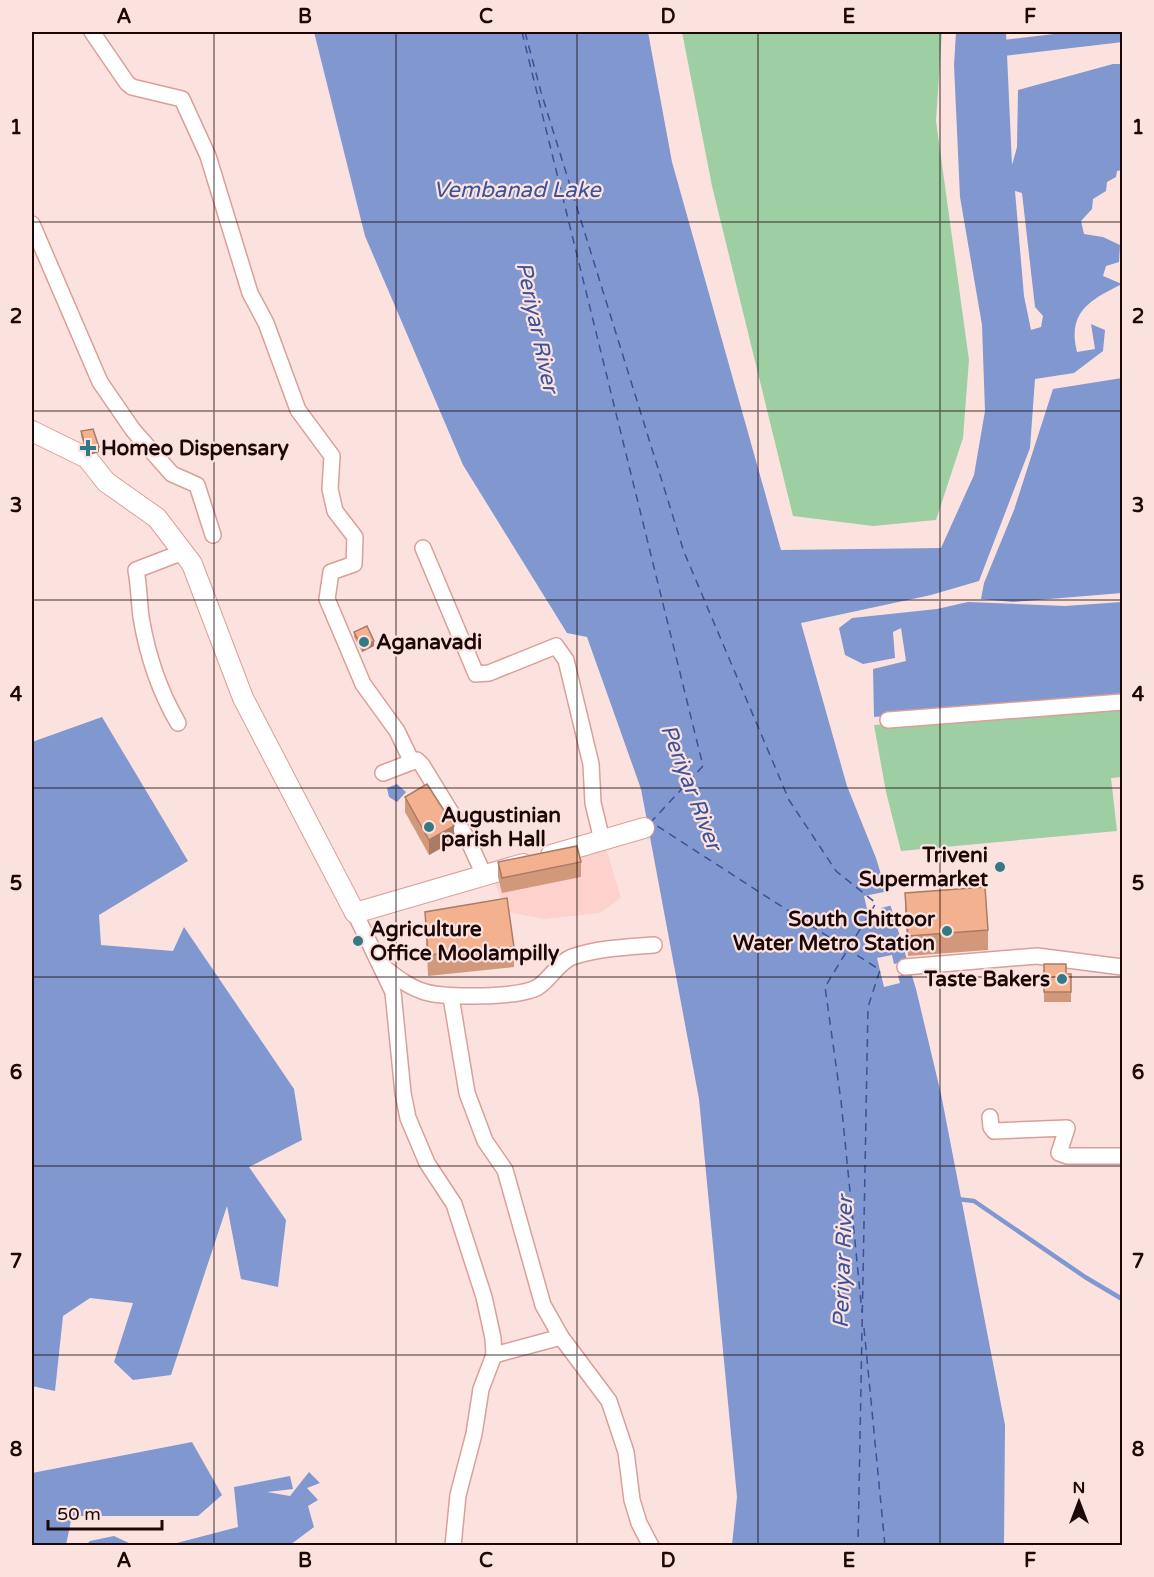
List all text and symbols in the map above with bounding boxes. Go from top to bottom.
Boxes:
text: A [117,5,132,29]
text: B [298,5,312,29]
text: C [479,5,493,29]
text: D [660,5,676,29]
text: E [843,5,856,29]
text: F [1024,5,1036,29]
text: 1 [10,116,22,140]
text: 1 [1132,116,1144,140]
water label: Vembanad Lake [433,177,602,203]
water label: Periyar River [511,260,564,397]
text: 2 [10,305,22,329]
text: 2 [1132,305,1144,329]
place label: Homeo Dispensary [101,436,289,461]
marker: Homeo Dispensary [79,439,97,457]
text: 3 [10,494,22,518]
text: 3 [1132,494,1144,518]
place label: Aganavadi [376,630,482,655]
marker: Aganavadi [357,635,371,649]
text: 4 [10,683,23,707]
text: 4 [1132,683,1145,707]
water label: Periyar River [655,721,728,856]
place label: Augustinian parish Hall [441,803,561,852]
marker: Augustinian parish Hall [422,820,436,834]
place label: Triveni Supermarket [859,843,988,892]
marker: Triveni Supermarket [993,860,1007,874]
text: 5 [10,872,22,896]
text: 5 [1132,872,1144,896]
place label: South Chittoor Water Metro Station [733,907,936,956]
place label: Agriculture Office Moolampilly [370,917,560,966]
marker: South Chittoor Water Metro Station [940,924,954,938]
marker: Agriculture Office Moolampilly [351,934,365,948]
place label: Taste Bakers [923,967,1050,992]
marker: Taste Bakers [1055,972,1069,986]
text: 6 [10,1061,22,1085]
text: 6 [1132,1061,1144,1085]
water label: Periyar River [828,1193,858,1329]
text: 7 [10,1250,22,1274]
text: 7 [1132,1250,1144,1274]
text: 8 [10,1438,22,1462]
text: 8 [1132,1438,1144,1462]
north arrow [1049,1472,1109,1532]
text: N [1073,1478,1085,1498]
scale bar [48,1493,162,1531]
text: 50 m [57,1503,101,1525]
text: A [117,1549,132,1573]
text: B [298,1549,312,1573]
text: C [479,1549,493,1573]
text: D [660,1549,676,1573]
text: E [843,1549,856,1573]
text: F [1024,1549,1036,1573]

